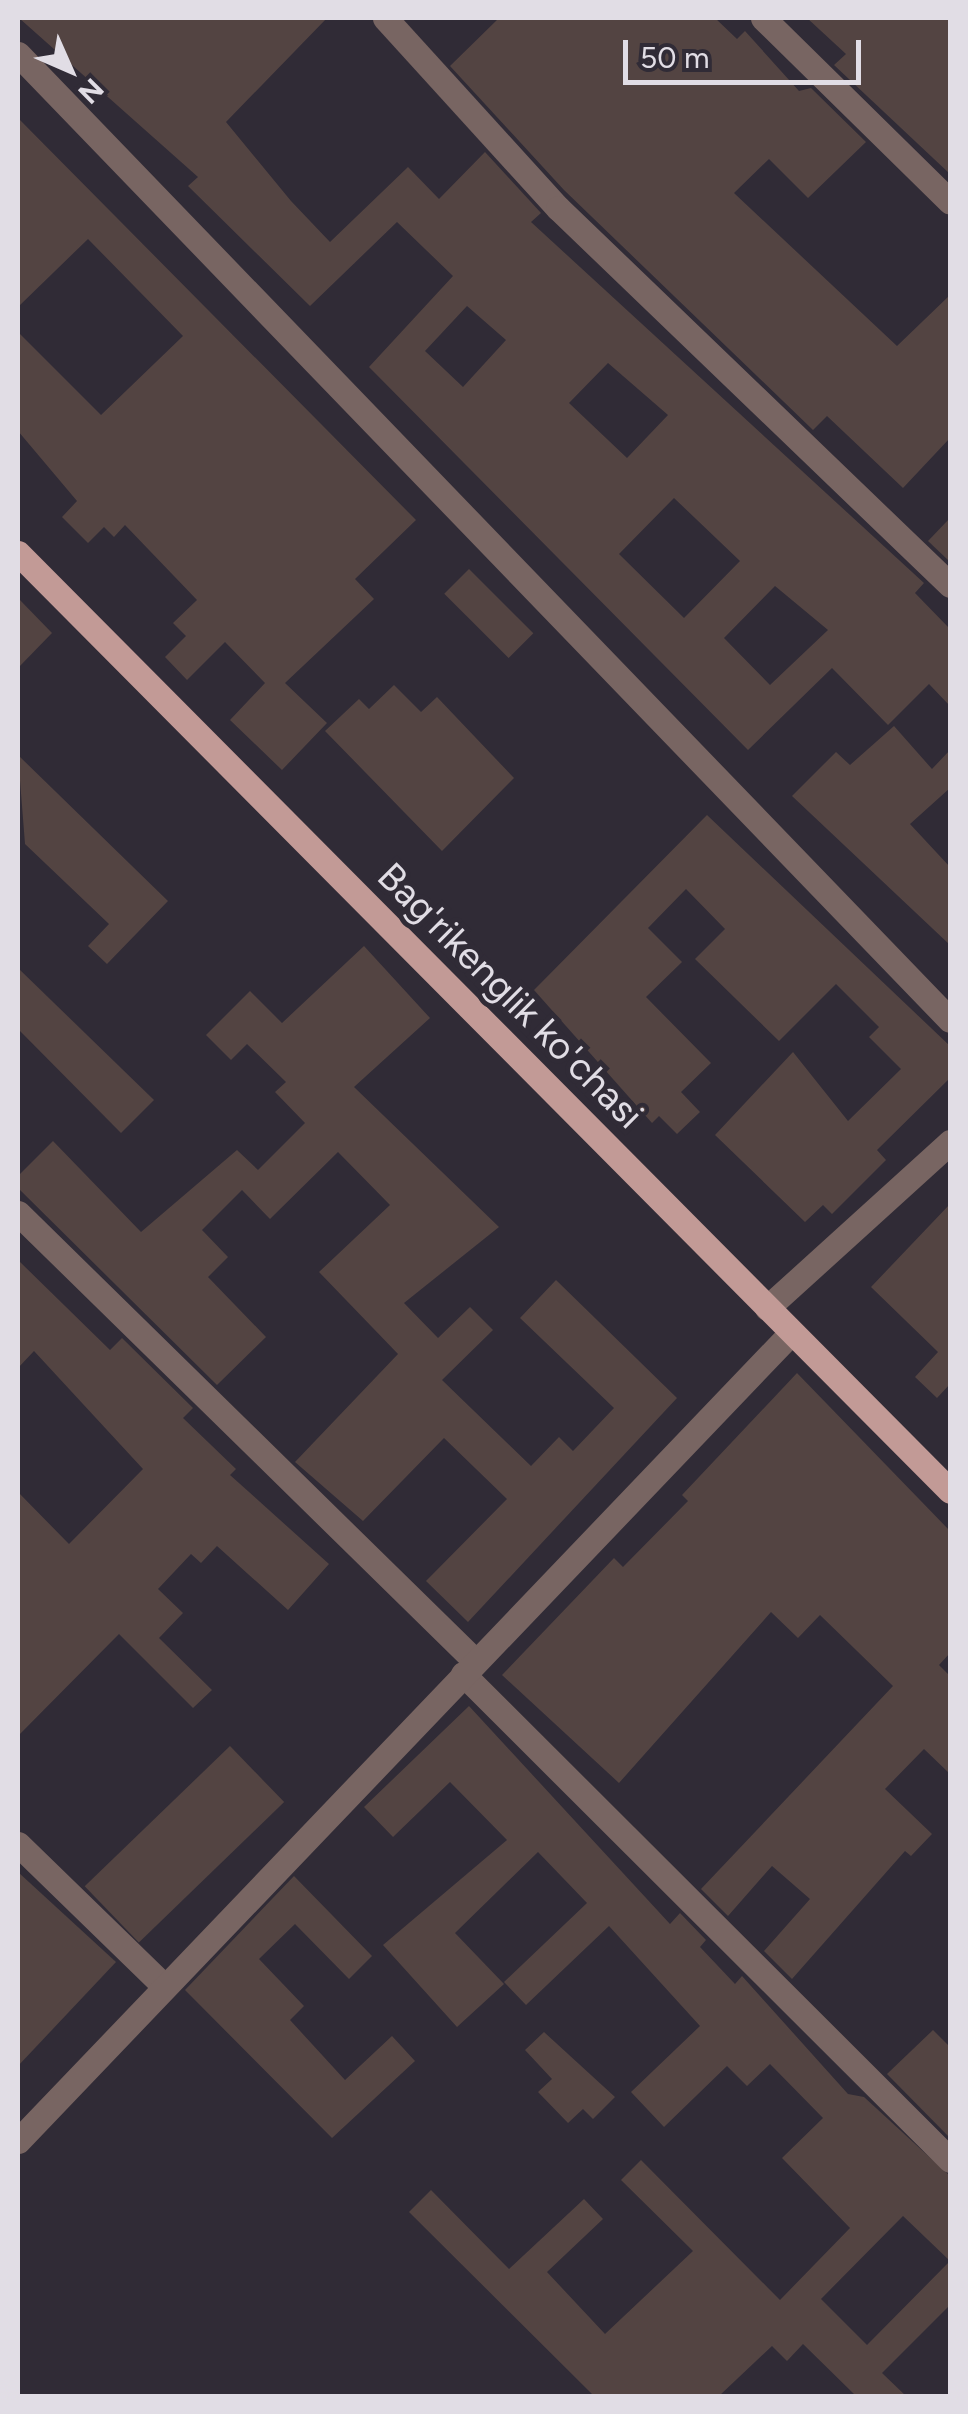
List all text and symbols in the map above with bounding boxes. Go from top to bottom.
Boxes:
north arrow [20,20,120,120]
scale bar [628,20,866,82]
text: 50 m [640,39,709,76]
text: N [72,72,111,111]
street label: Bag'rikenglik ko'chasi [368,854,652,1138]

